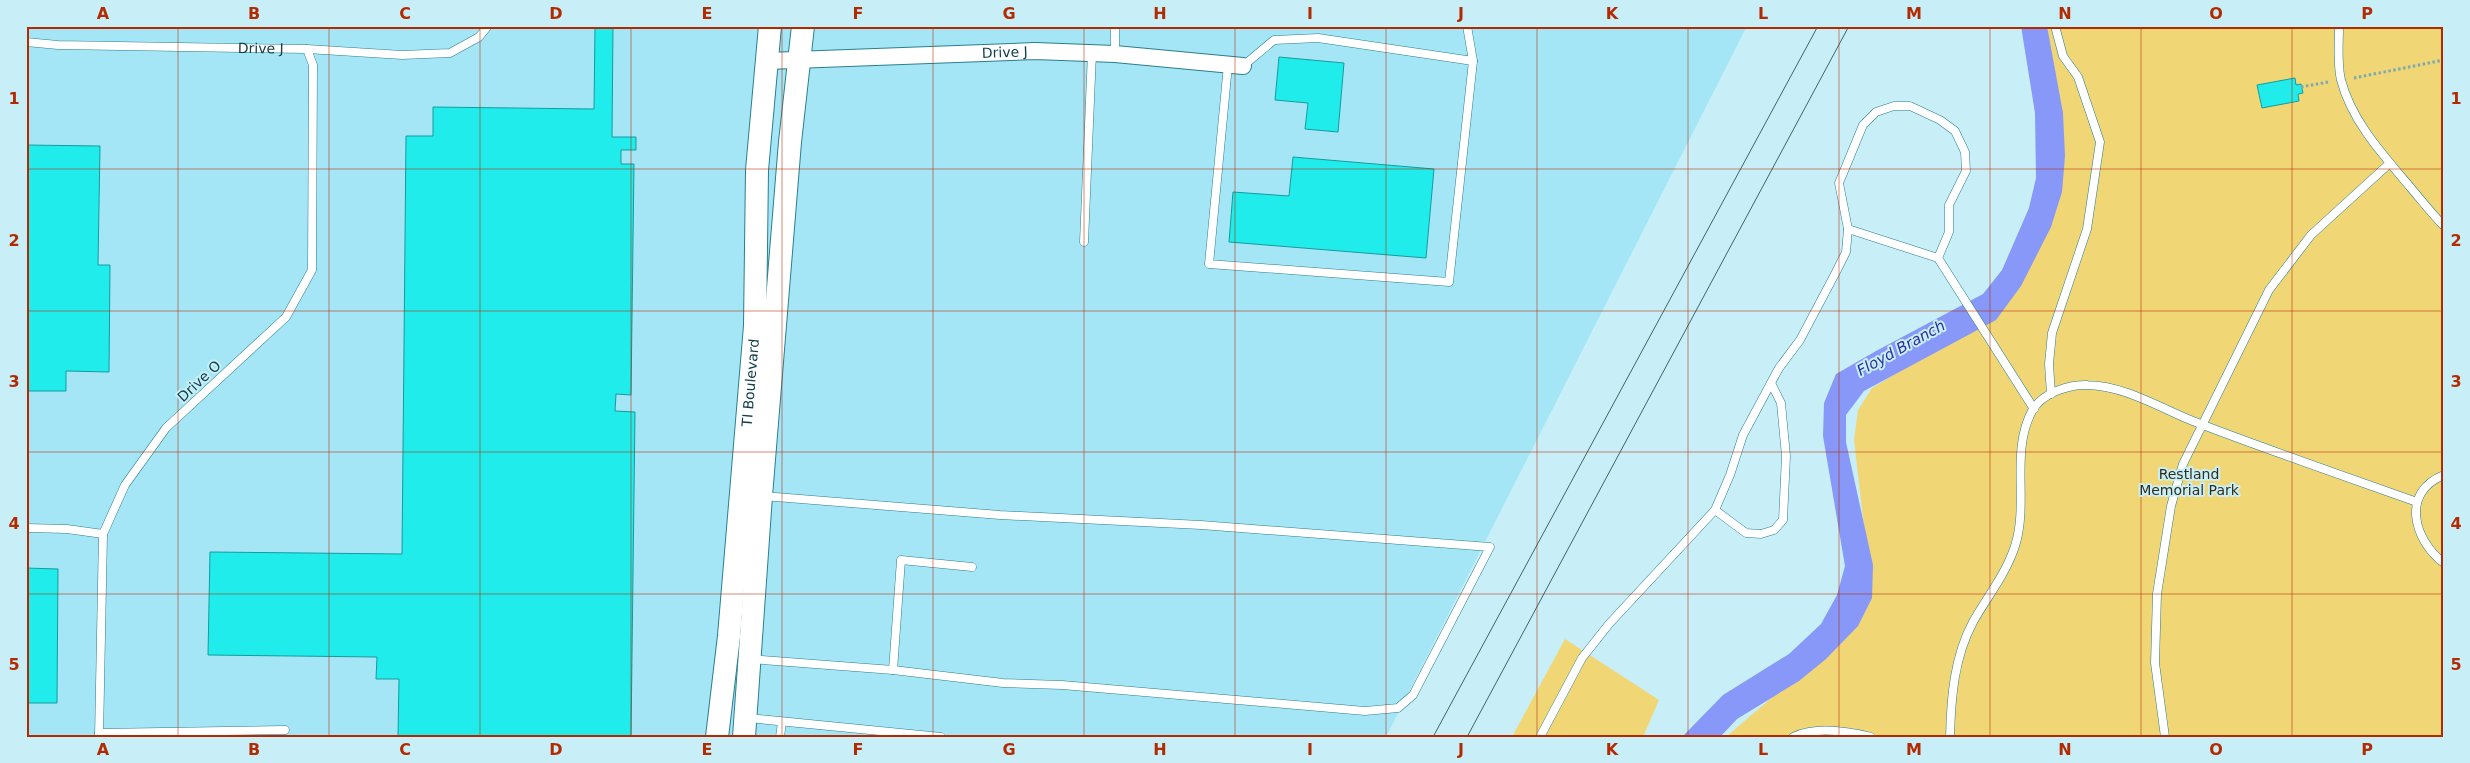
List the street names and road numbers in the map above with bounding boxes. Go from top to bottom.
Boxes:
street label: Drive J [238,40,284,57]
street label: Drive J [982,43,1028,61]
street label: TI Boulevard [739,338,762,428]
street label: Drive O [174,357,224,405]

